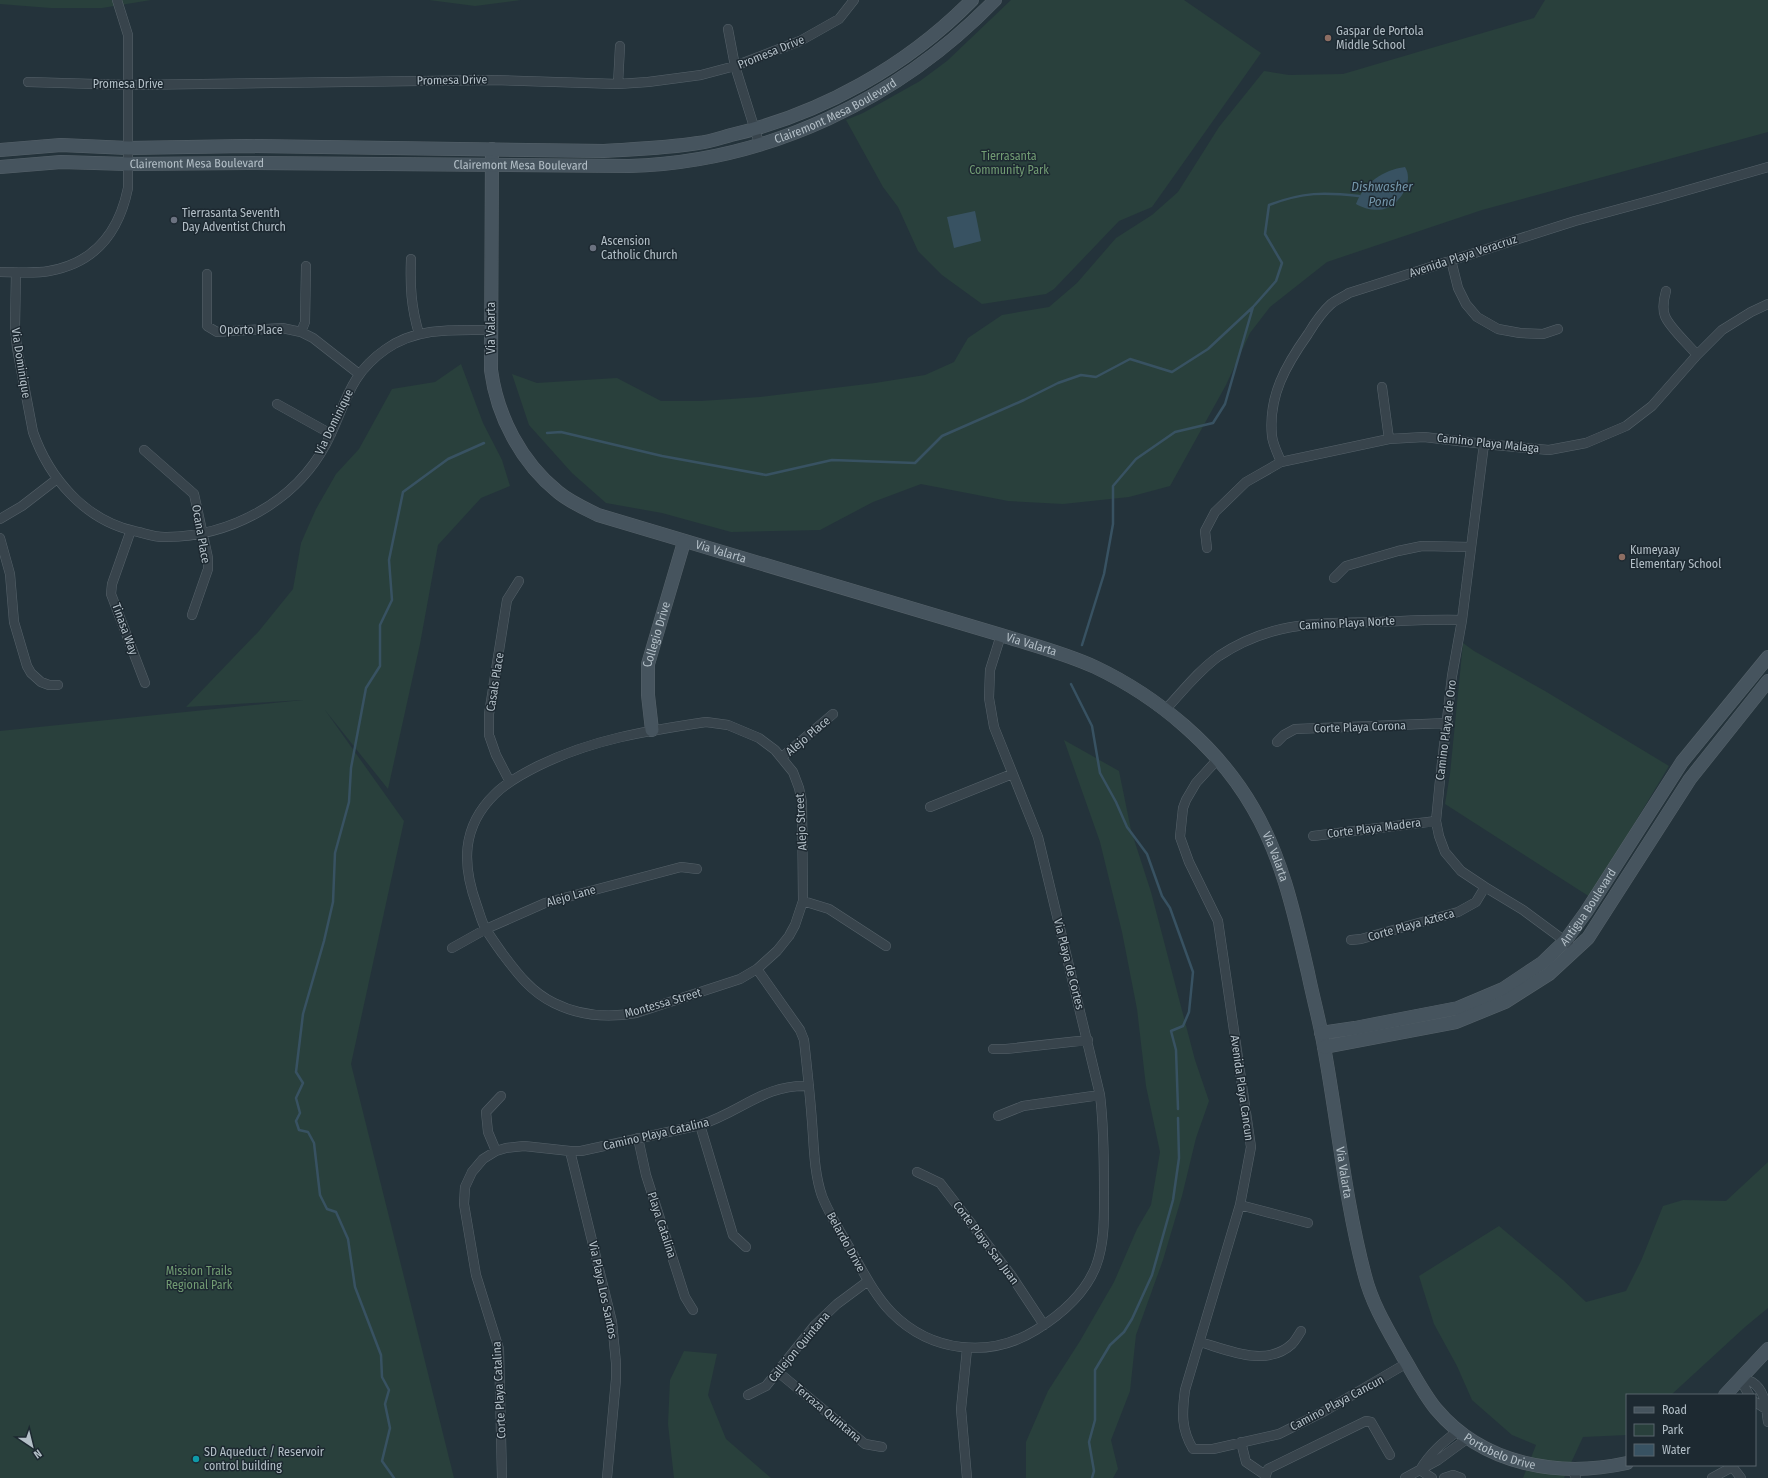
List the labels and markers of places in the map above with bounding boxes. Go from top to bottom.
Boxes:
place label: Gaspar de Portola Middle School [1336,24,1424,52]
marker: Gaspar de Portola Middle School [1323,33,1333,43]
place label: Tierrasanta Seventh Day Adventist Church [182,206,286,234]
marker: Tierrasanta Seventh Day Adventist Church [169,215,179,225]
place label: Ascension Catholic Church [601,234,677,262]
marker: Ascension Catholic Church [588,243,598,253]
place label: Kumeyaay Elementary School [1630,543,1721,571]
marker: Kumeyaay Elementary School [1617,552,1627,562]
place label: SD Aqueduct / Reservoir control building [204,1445,325,1473]
marker: SD Aqueduct / Reservoir control building [191,1454,201,1464]

